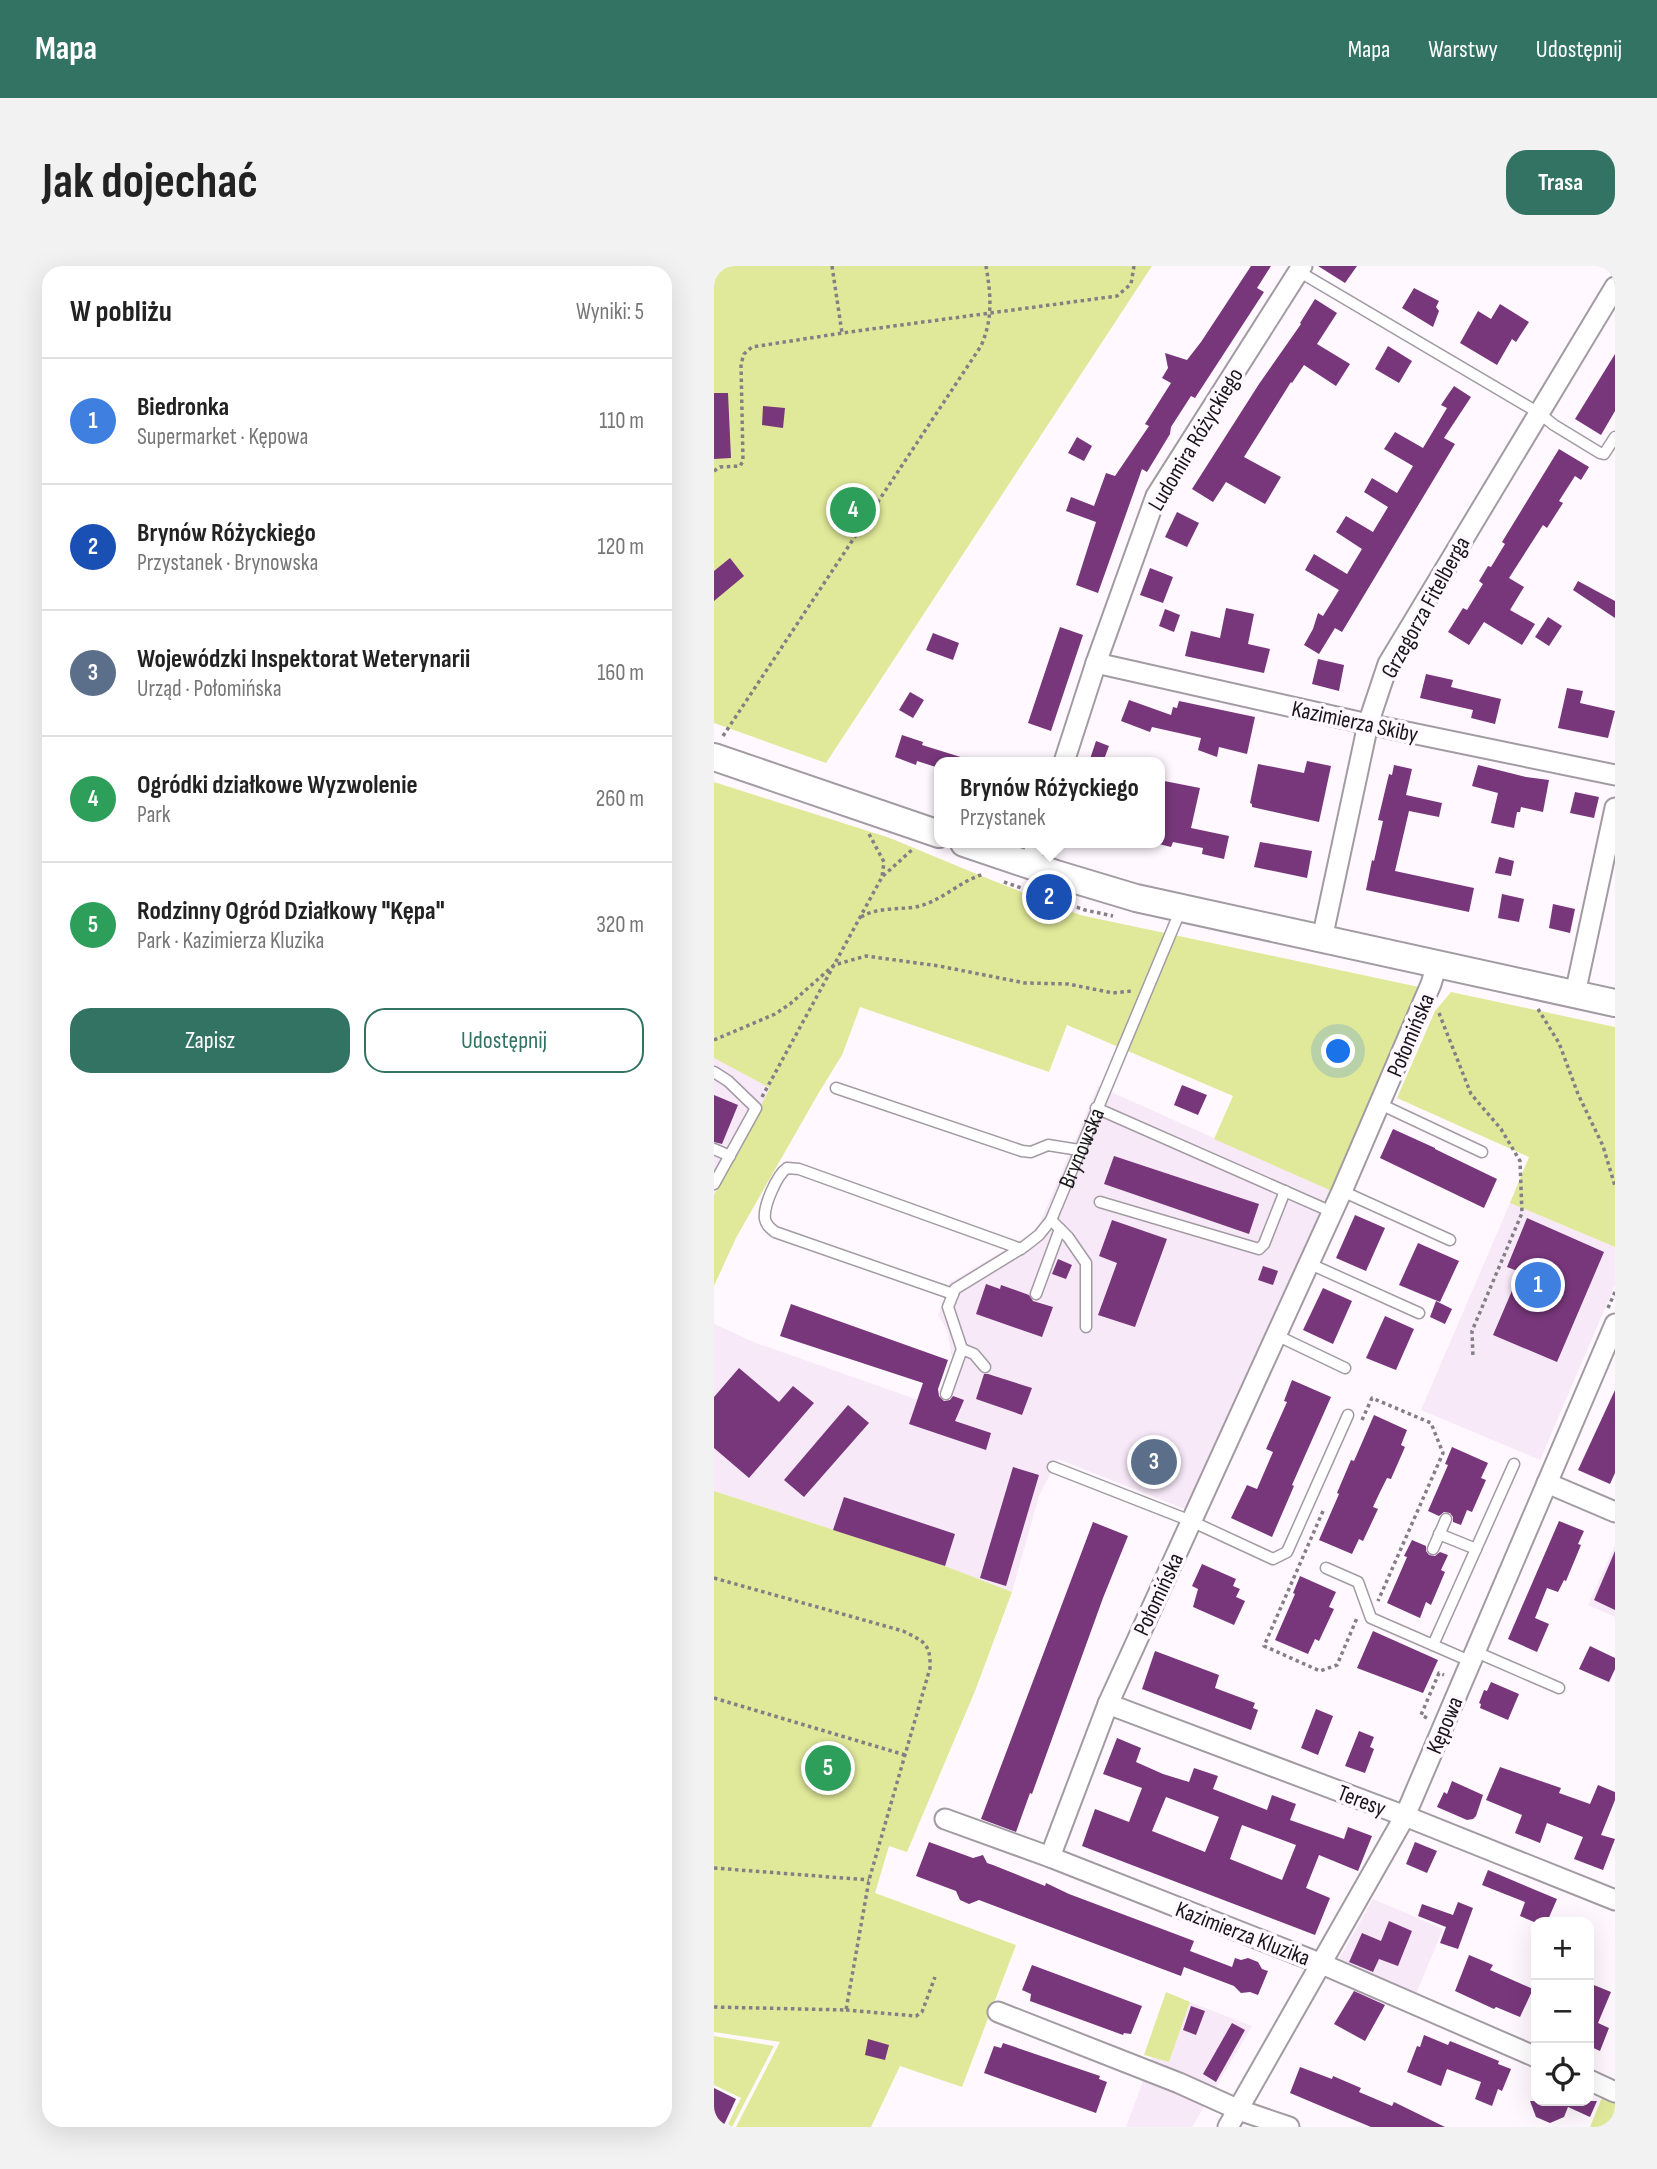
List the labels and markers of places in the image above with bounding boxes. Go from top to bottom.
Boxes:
pin: 4 [830,484,876,536]
pin: 2 [1026,871,1072,923]
pin: 1 [1515,1259,1561,1311]
pin: 3 [1131,1436,1177,1488]
pin: 5 [805,1742,851,1794]

